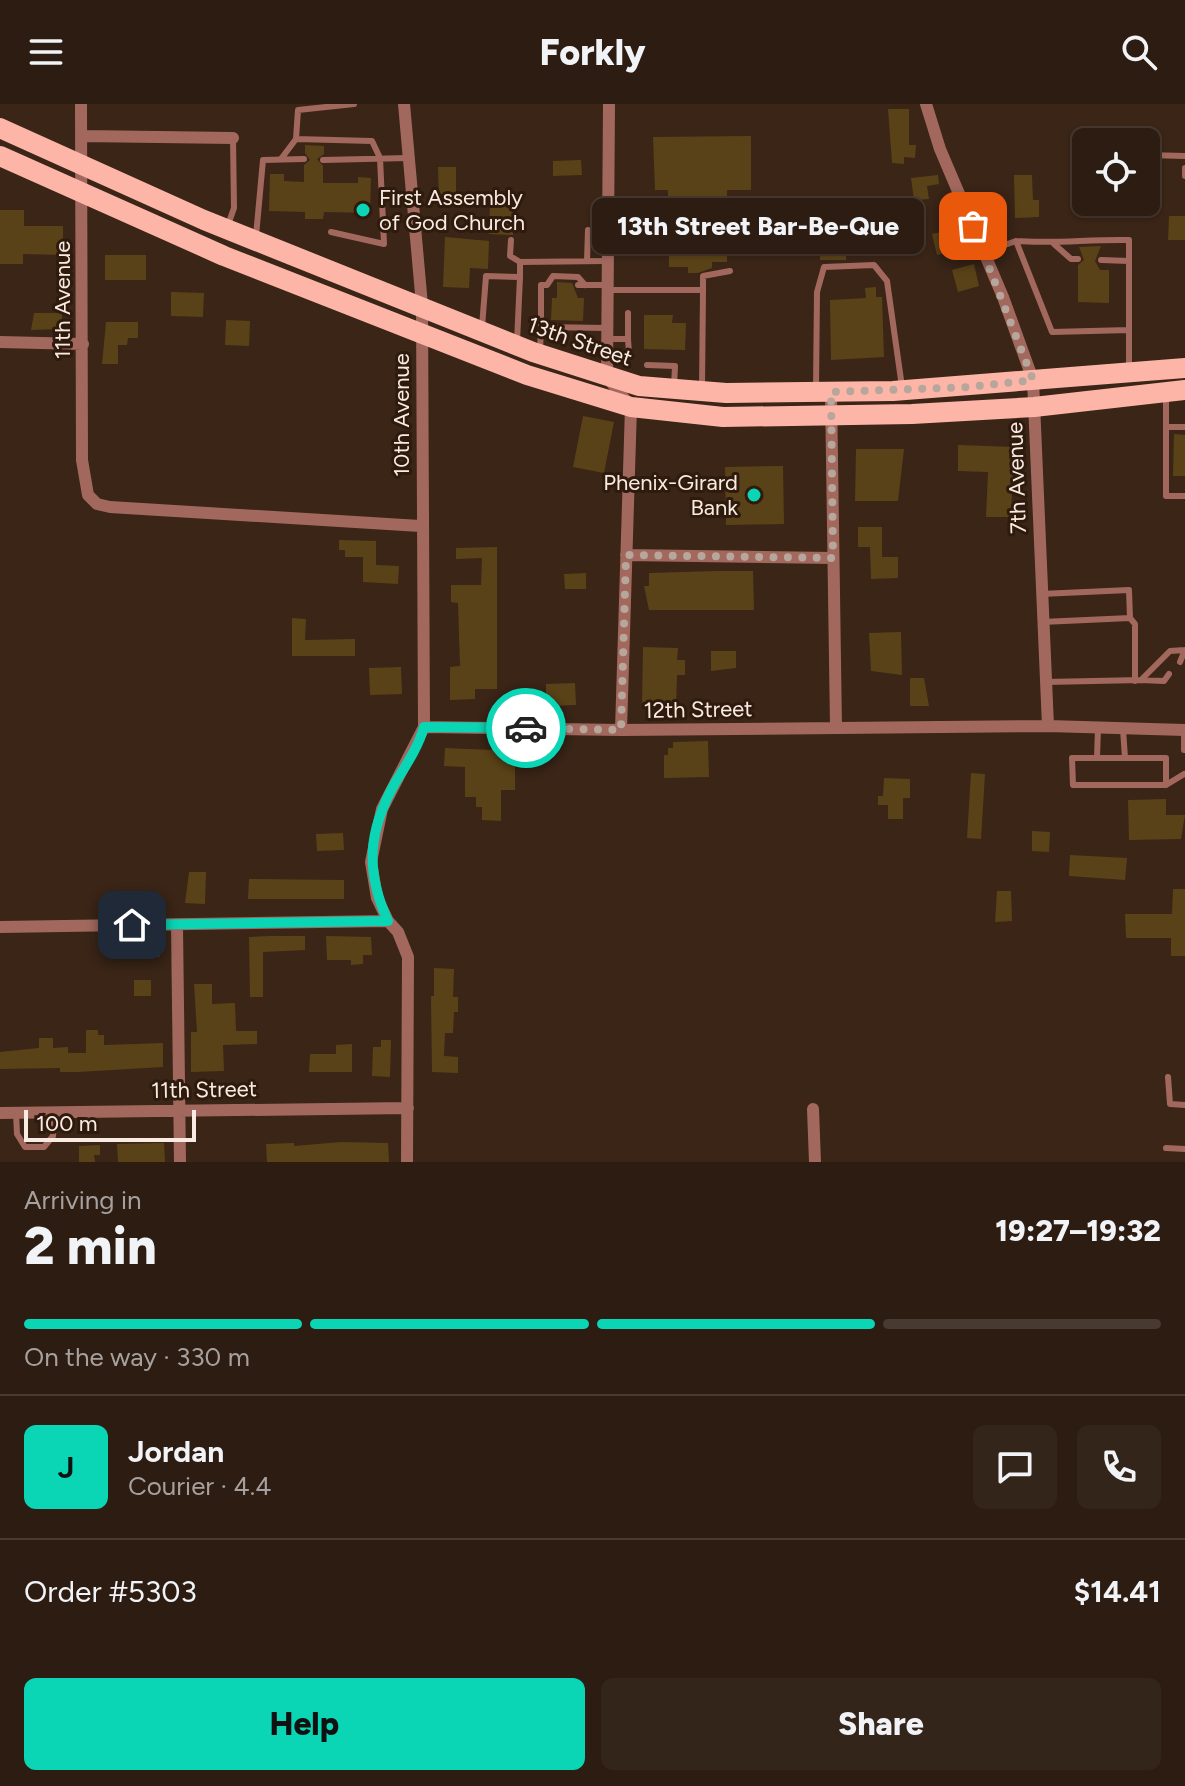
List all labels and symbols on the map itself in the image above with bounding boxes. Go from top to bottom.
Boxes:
place label: First Assembly of God Church [379,184,525,236]
pin [939,192,1007,260]
callout: 13th Street Bar-Be-Que [593,198,925,254]
marker: First Assembly of God Church [354,201,372,219]
street label: 11th Avenue [49,241,76,359]
street label: 13th Street [524,311,636,372]
street label: 10th Avenue [388,353,415,477]
street label: 7th Avenue [1001,421,1032,535]
place label: Phenix-Girard Bank [603,469,738,521]
marker: Phenix-Girard Bank [745,486,763,504]
courier [486,688,566,768]
street label: 12th Street [643,695,753,724]
pin [98,891,166,959]
street label: 11th Street [151,1075,257,1104]
scale bar [24,1106,196,1142]

